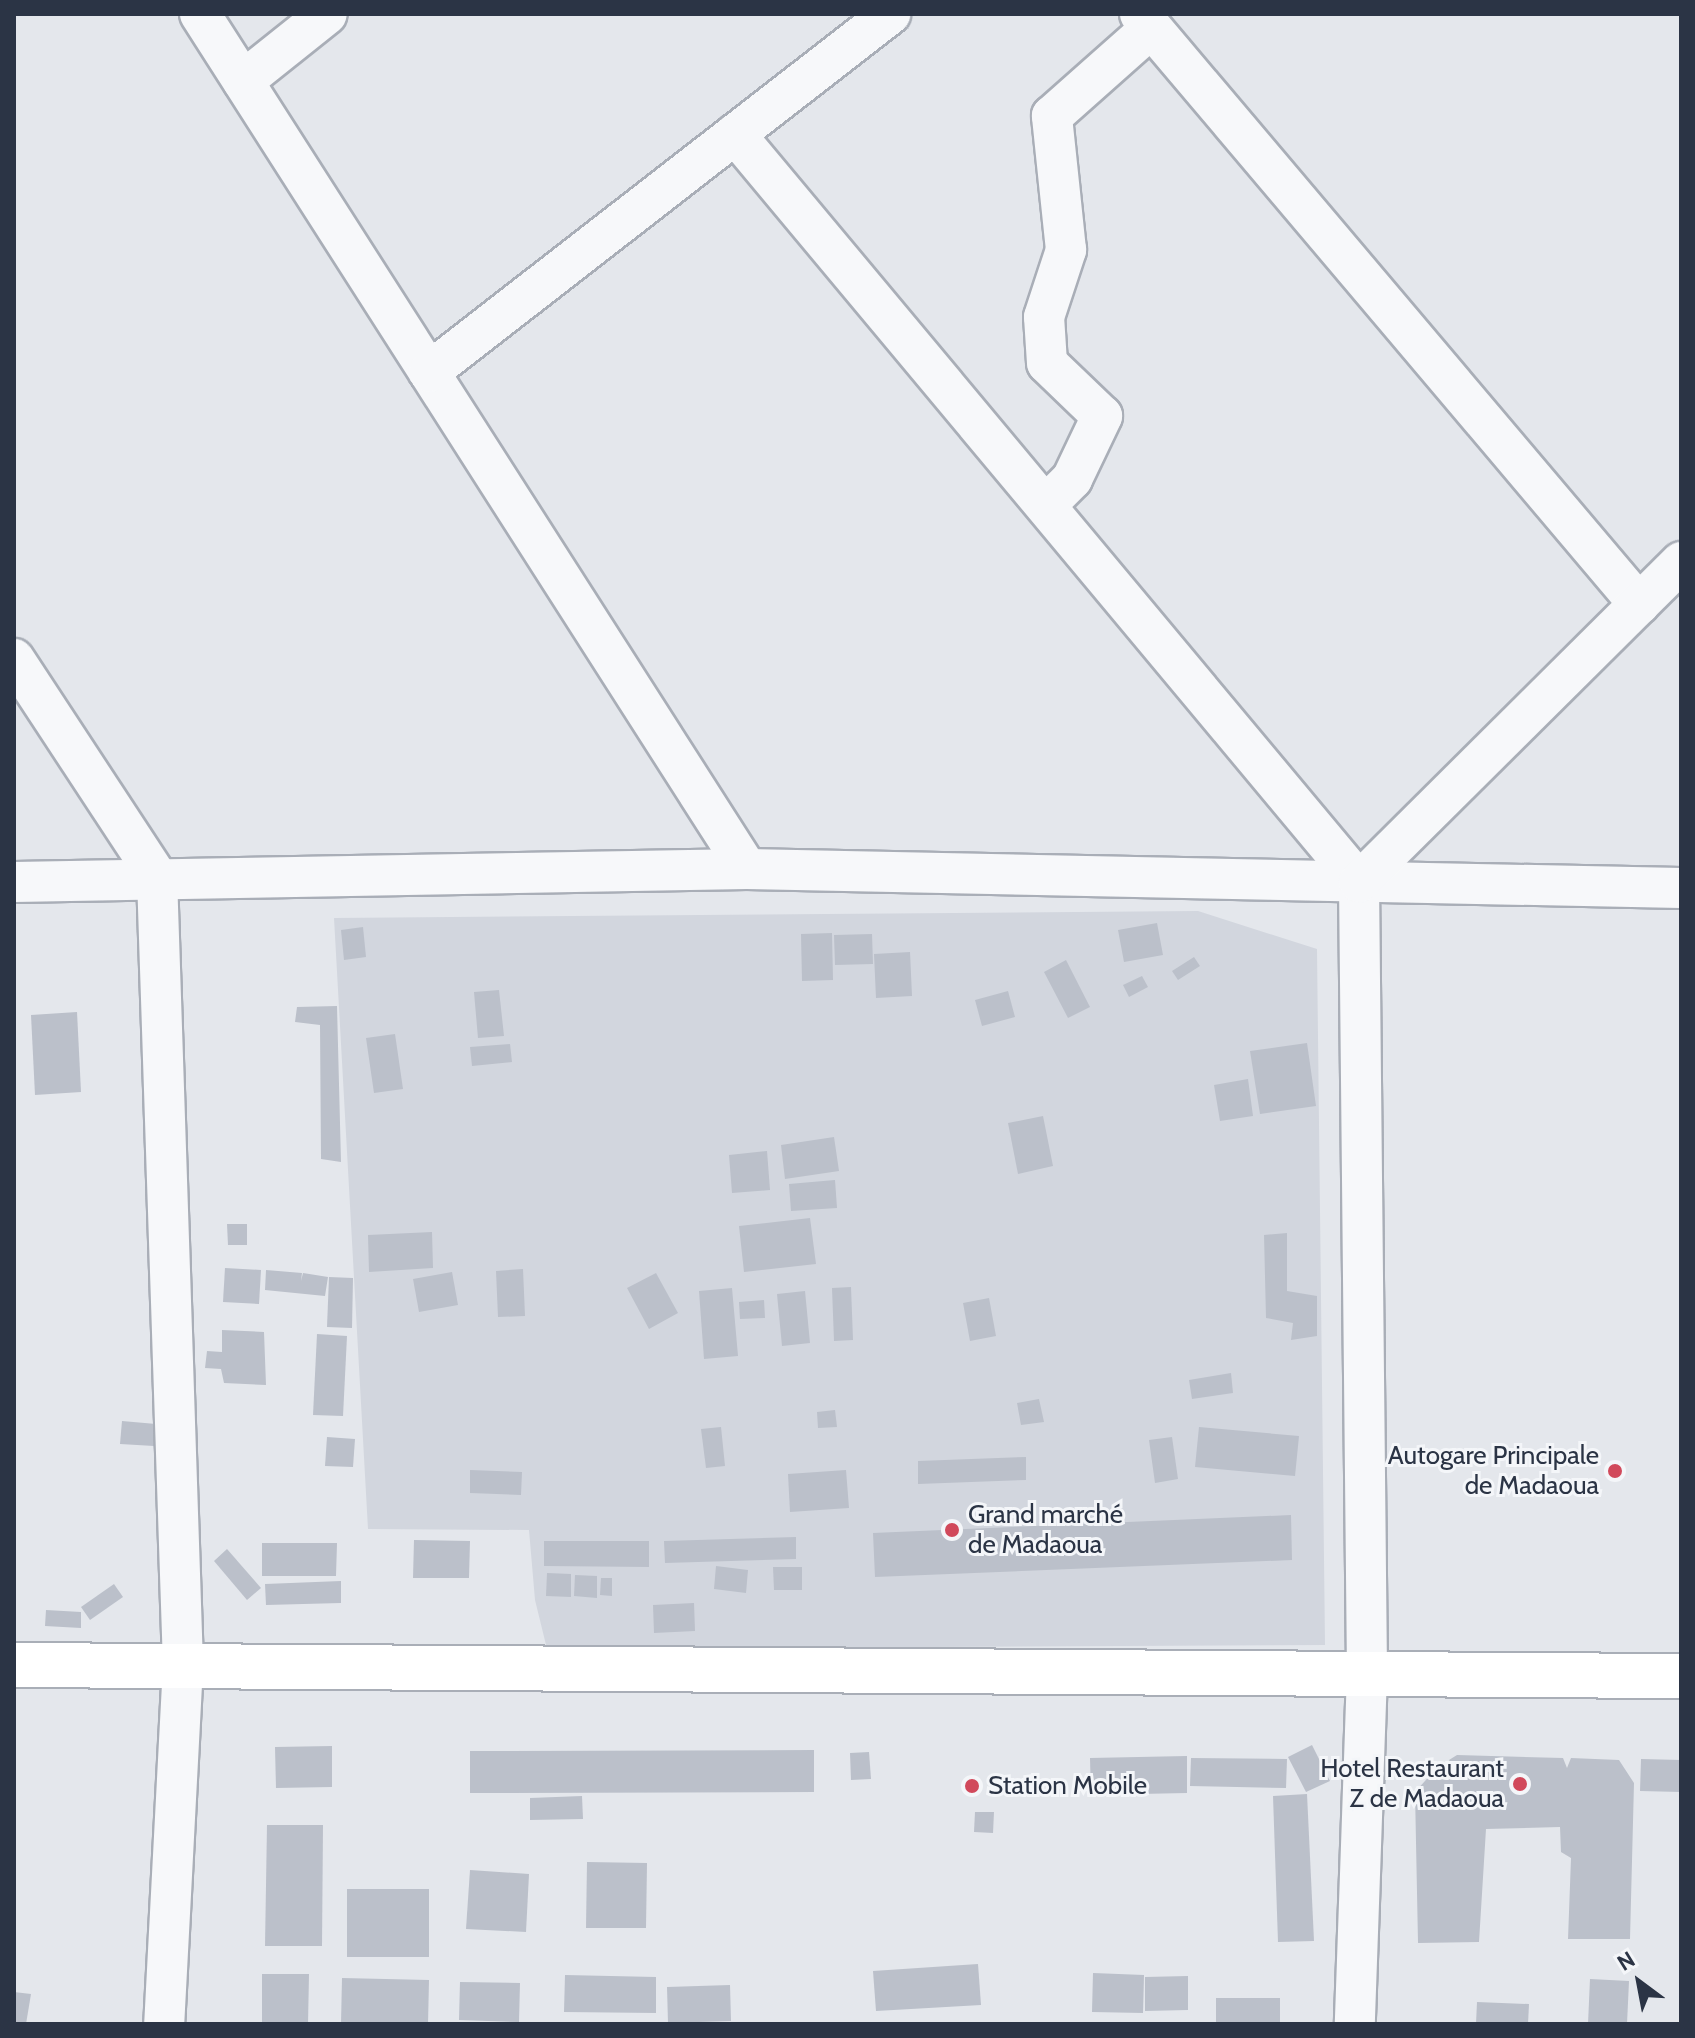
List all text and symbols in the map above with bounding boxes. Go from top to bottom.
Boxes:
place label: Autogare Principale de Madaoua [1388,1440,1599,1502]
marker: Autogare Principale de Madaoua [1606,1462,1624,1480]
place label: Grand marché de Madaoua [968,1499,1123,1560]
marker: Grand marché de Madaoua [943,1521,961,1539]
place label: Hotel Restaurant Z de Madaoua [1320,1753,1504,1814]
place label: Station Mobile [988,1770,1147,1802]
marker: Hotel Restaurant Z de Madaoua [1511,1775,1529,1793]
marker: Station Mobile [963,1777,981,1795]
north arrow [1599,1942,1679,2022]
text: N [1612,1946,1640,1977]

